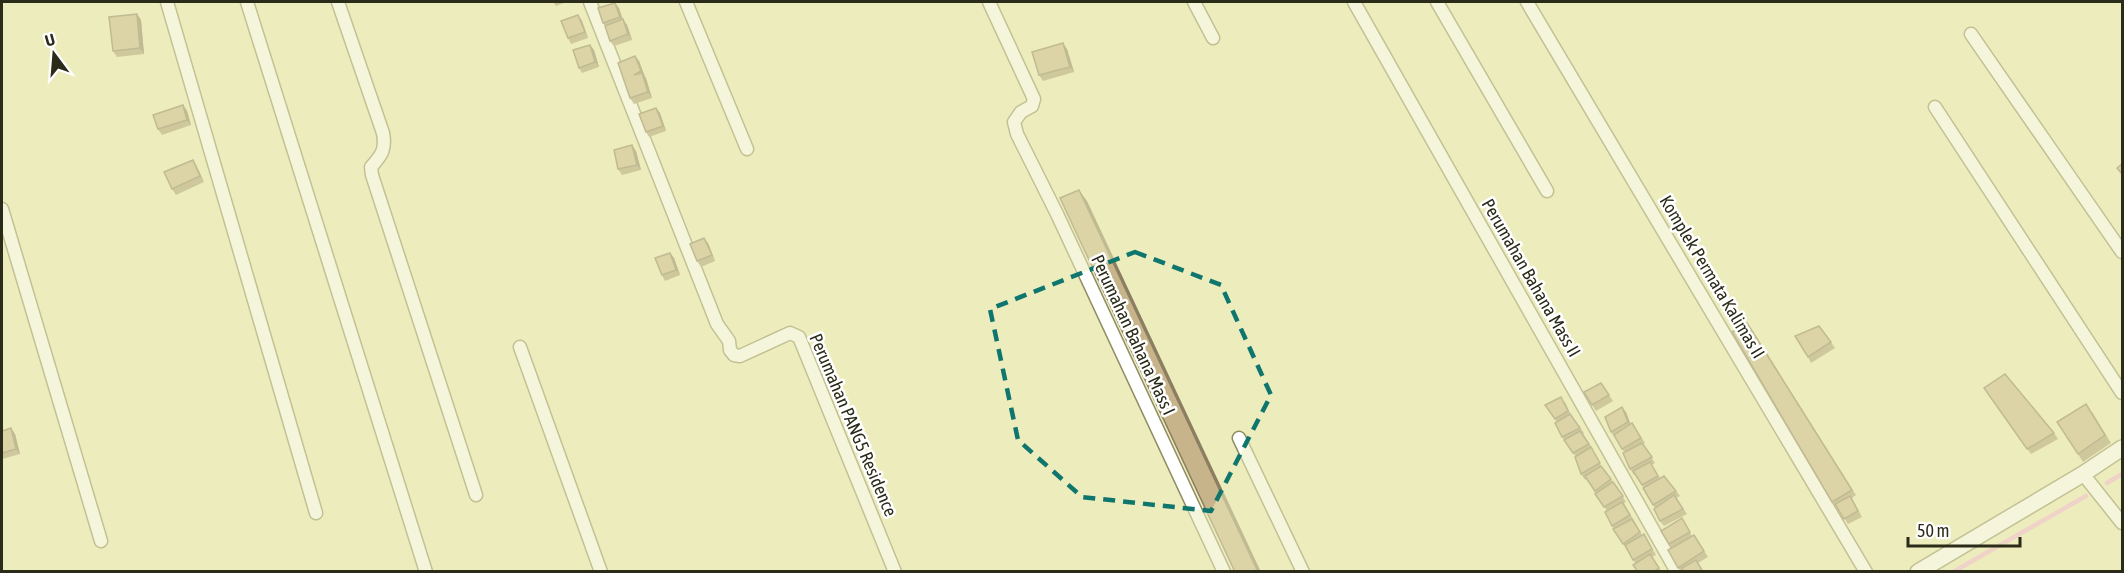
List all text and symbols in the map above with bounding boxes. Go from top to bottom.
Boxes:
north arrow [24,24,84,84]
text: U [43,30,57,50]
street label: Komplek Permata Kalimas II [1656,192,1769,362]
street label: Perumahan Bahana Mass II [1478,195,1585,360]
street label: Perumahan Bahana Mass I [1087,251,1180,418]
street label: Perumahan PANG5 Residence [805,330,901,519]
scale bar [1908,510,2020,548]
text: 50 m [1917,520,1949,541]

